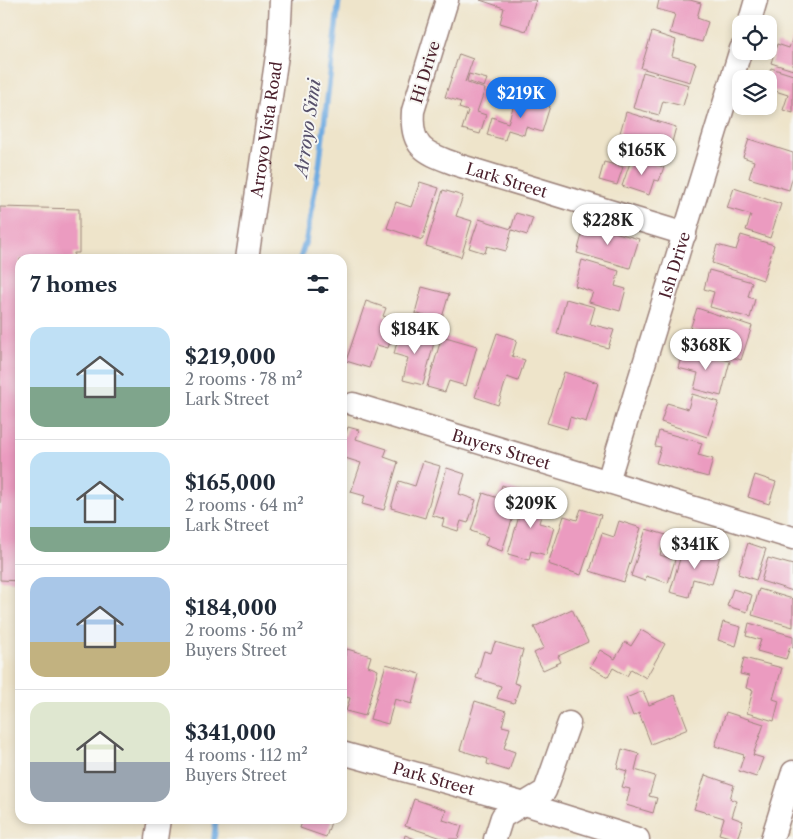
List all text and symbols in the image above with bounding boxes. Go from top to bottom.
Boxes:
map controls [732,15,777,115]
button: locate [732,15,777,60]
street label: Hi Drive [406,38,444,106]
street label: Arroyo Vista Road [246,60,286,200]
button: layers [732,70,777,115]
water label: Arroyo Simi [290,76,326,181]
pin: $219K [486,76,556,119]
text: $219K [497,83,545,103]
pin: $165K [607,134,677,176]
text: $165K [618,140,666,160]
street label: Lark Street [463,158,550,202]
pin: $228K [573,204,643,246]
text: $228K [583,210,633,230]
street label: Ish Drive [655,229,694,301]
icon: filters [304,270,332,298]
text: 7 homes [30,272,117,297]
pin: $184K [380,312,450,355]
text: $184K [391,319,439,339]
pin: $368K [671,328,741,371]
text: $368K [681,335,731,355]
text: $219,000 [185,344,276,369]
icon: home [70,347,130,407]
text: 2 rooms · 78 m² [185,369,303,389]
text: Lark Street [185,389,269,409]
street label: Buyers Street [450,425,553,474]
text: $165,000 [185,470,276,495]
icon: home [70,472,130,532]
pin: $209K [496,486,566,529]
text: $209K [506,493,556,513]
text: 2 rooms · 64 m² [185,495,304,515]
text: Lark Street [185,515,269,535]
pin: $341K [660,528,730,570]
text: $341K [671,534,719,554]
text: $184,000 [185,595,277,620]
icon: home [70,597,130,657]
text: 2 rooms · 56 m² [185,620,303,640]
text: Buyers Street [185,640,287,660]
text: $341,000 [185,720,276,745]
icon: home [70,722,130,782]
text: 4 rooms · 112 m² [185,745,308,765]
street label: Park Street [390,758,477,800]
text: Buyers Street [185,765,287,785]

